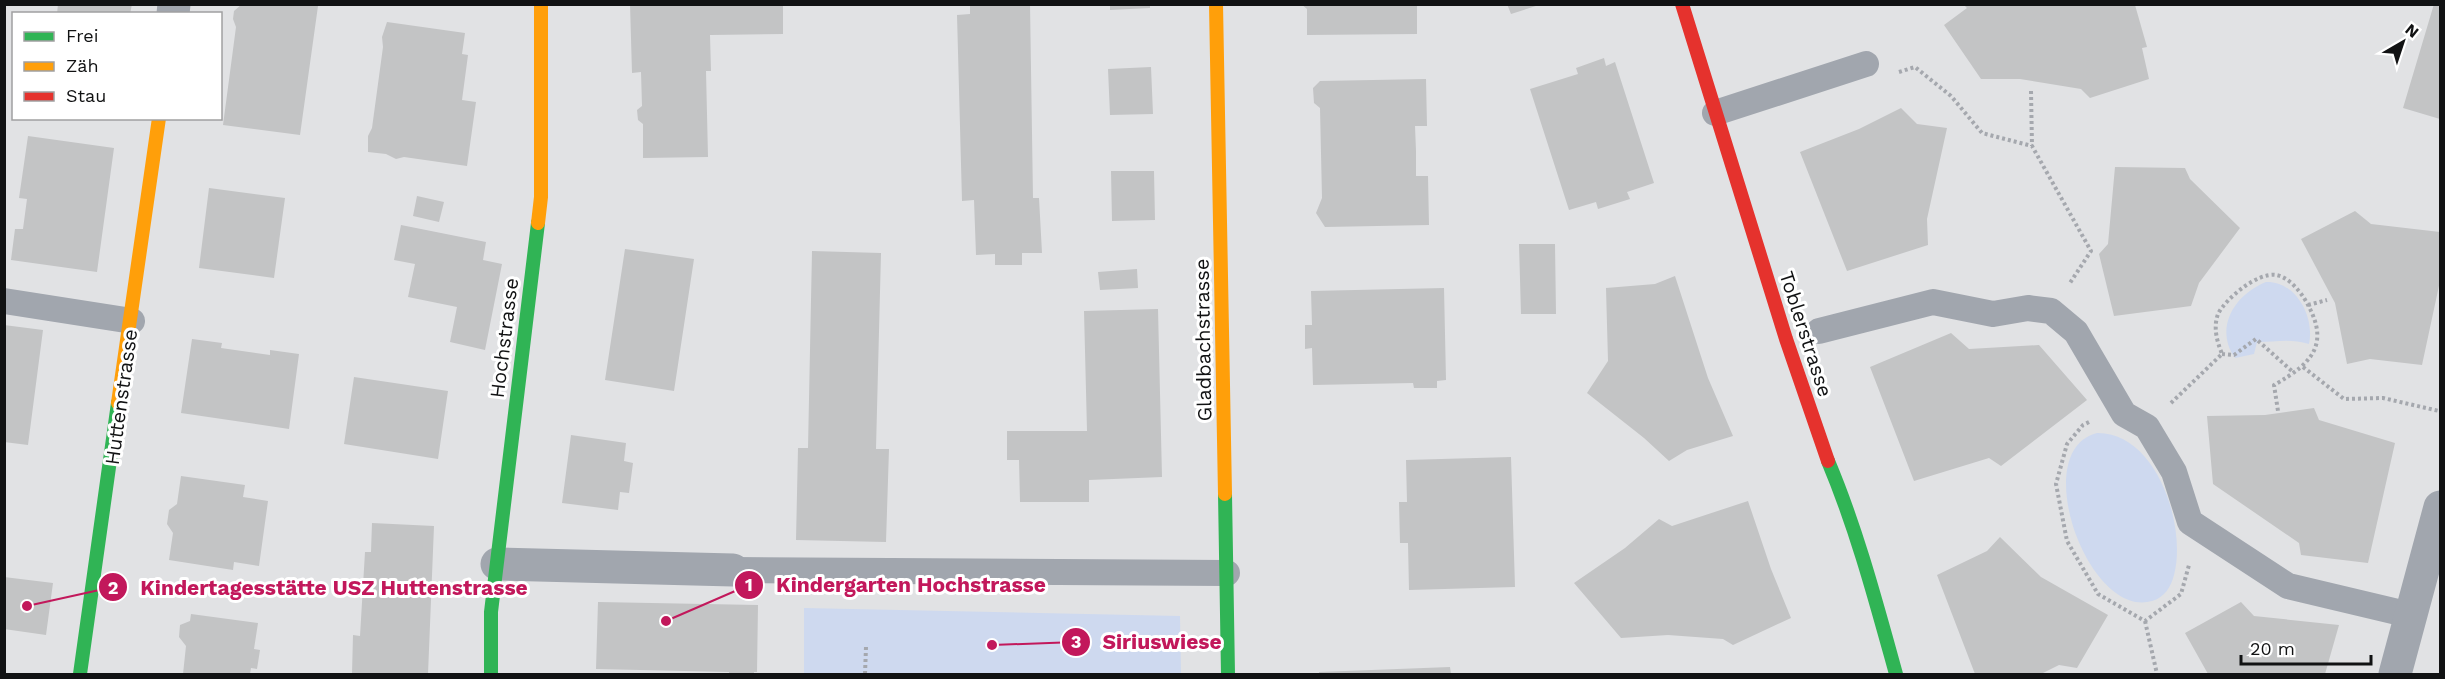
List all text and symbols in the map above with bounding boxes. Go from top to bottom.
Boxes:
legend [12,12,222,120]
north arrow [2373,12,2433,72]
text: N [2402,20,2423,42]
text: Frei [66,25,98,46]
text: Zäh [66,55,99,76]
text: Stau [66,85,106,106]
street label: Gladbachstrasse [1190,258,1216,422]
street label: Toblerstrasse [1774,268,1838,400]
street label: Hochstrasse [485,277,523,399]
street label: Huttenstrasse [100,327,142,467]
callout: Kindergarten Hochstrasse [734,565,1057,604]
callout: Kindertagesstätte USZ Huttenstrasse [98,568,540,607]
text: Kindergarten Hochstrasse [776,572,1046,597]
text: 1 [745,574,753,595]
text: Kindertagesstätte USZ Huttenstrasse [140,575,528,600]
text: 2 [108,577,118,598]
callout: Siriuswiese [1061,622,1234,661]
scale bar [2241,628,2372,666]
text: Siriuswiese [1102,629,1222,654]
text: 3 [1071,631,1081,652]
text: 20 m [2250,638,2295,659]

